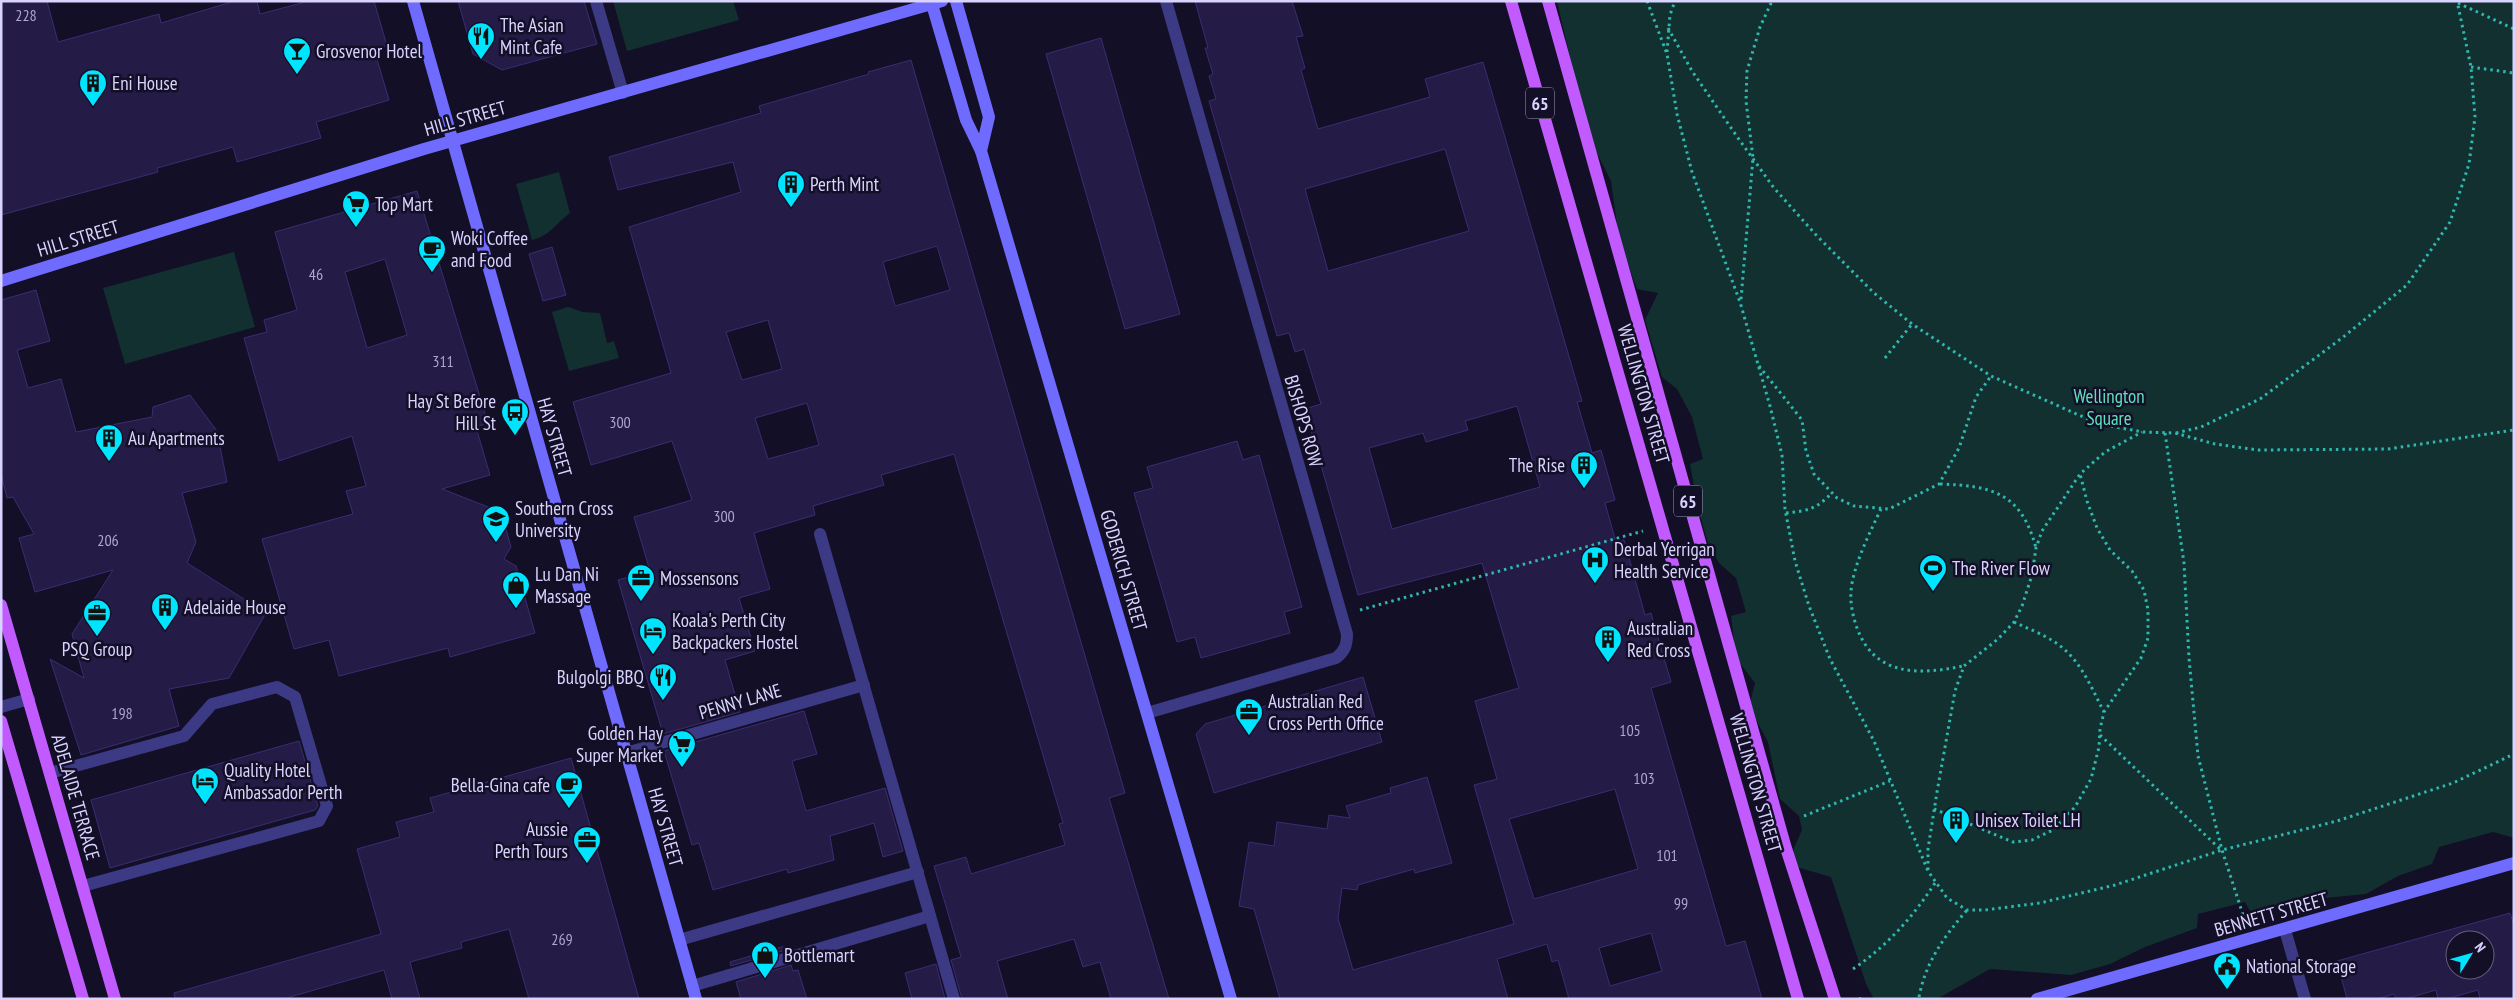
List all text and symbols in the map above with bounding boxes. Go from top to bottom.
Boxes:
house number: 228 [15,5,37,25]
place label: The Asian Mint Cafe [500,13,564,59]
restaurant icon: The Asian Mint Cafe [466,21,496,60]
bar icon: Grosvenor Hotel [282,36,312,75]
place label: Grosvenor Hotel [316,39,422,63]
building icon: Eni House [78,68,108,107]
place label: Eni House [112,71,178,95]
road number: 65 [1526,88,1554,119]
street label: HILL STREET [421,95,509,141]
building icon: Perth Mint [776,169,806,208]
place label: Perth Mint [810,172,880,196]
supermarket icon: Top Mart [341,189,371,228]
place label: Top Mart [375,192,433,216]
street label: HILL STREET [34,214,122,262]
place label: Woki Coffee and Food [451,226,528,272]
cafe icon: Woki Coffee and Food [417,234,447,273]
house number: 46 [309,264,323,284]
street label: WELLINGTON STREET [1613,322,1675,467]
house number: 311 [432,351,454,371]
street label: BISHOPS ROW [1279,372,1329,470]
park label: Wellington Square [2073,384,2145,430]
place label: Hay St Before Hill St [407,389,497,435]
street label: HAY STREET [532,395,578,480]
bus stop icon: Hay St Before Hill St [500,397,530,436]
house number: 300 [609,412,631,432]
building icon: Au Apartments [94,423,124,462]
place label: Au Apartments [128,426,225,450]
building icon: The Rise [1569,450,1599,489]
place label: The Rise [1509,453,1565,477]
road number: 65 [1674,486,1702,516]
place label: Southern Cross University [515,496,613,542]
school or university icon: Southern Cross University [481,504,511,543]
house number: 300 [713,506,735,526]
street label: GODERICH STREET [1095,507,1153,634]
house number: 206 [97,530,119,550]
place label: Derbal Yerrigan Health Service [1614,537,1715,583]
hospital icon: Derbal Yerrigan Health Service [1580,545,1610,584]
sports icon: The River Flow [1918,553,1948,592]
place label: The River Flow [1952,556,2051,580]
place label: Lu Dan Ni Massage [535,562,599,608]
office icon: Mossensons [626,563,656,602]
place label: Mossensons [660,566,739,590]
shop icon: Lu Dan Ni Massage [501,570,531,609]
building icon: Adelaide House [150,592,180,631]
place label: Adelaide House [184,595,286,619]
office icon: PSQ Group [82,598,112,637]
place label: Koala's Perth City Backpackers Hostel [672,608,799,654]
hotel icon: Koala's Perth City Backpackers Hostel [638,616,668,655]
place label: Australian Red Cross [1627,616,1693,662]
building icon: Australian Red Cross [1593,624,1623,663]
place label: PSQ Group [62,637,132,661]
restaurant icon: Bulgolgi BBQ [648,662,678,701]
place label: Bulgolgi BBQ [557,665,645,689]
street label: PENNY LANE [696,678,784,724]
place label: Australian Red Cross Perth Office [1268,689,1384,735]
office icon: Australian Red Cross Perth Office [1234,697,1264,736]
house number: 198 [111,703,133,723]
street label: WELLINGTON STREET [1725,711,1787,856]
house number: 105 [1619,720,1641,740]
place label: Golden Hay Super Market [576,721,664,767]
supermarket icon: Golden Hay Super Market [667,729,697,768]
street label: ADELAIDE TERRACE [47,731,105,863]
place label: Quality Hotel Ambassador Perth [224,758,342,804]
hotel icon: Quality Hotel Ambassador Perth [190,766,220,805]
house number: 103 [1633,768,1655,788]
cafe icon: Bella-Gina cafe [554,770,584,809]
place label: Bella-Gina cafe [451,773,550,797]
street label: HAY STREET [643,785,689,870]
building icon: Unisex Toilet LH [1941,805,1971,844]
place label: Unisex Toilet LH [1975,808,2081,832]
place label: Aussie Perth Tours [495,817,568,863]
office icon: Aussie Perth Tours [572,825,602,864]
house number: 101 [1656,845,1678,865]
street label: BENNETT STREET [2211,886,2331,942]
house number: 99 [1674,893,1688,913]
house number: 269 [551,929,573,949]
north arrow [2445,930,2495,980]
text: N [2471,939,2490,956]
shop icon: Bottlemart [750,940,780,979]
place label: Bottlemart [784,943,856,967]
public building icon: National Storage [2212,951,2242,990]
place label: National Storage [2246,954,2356,978]

